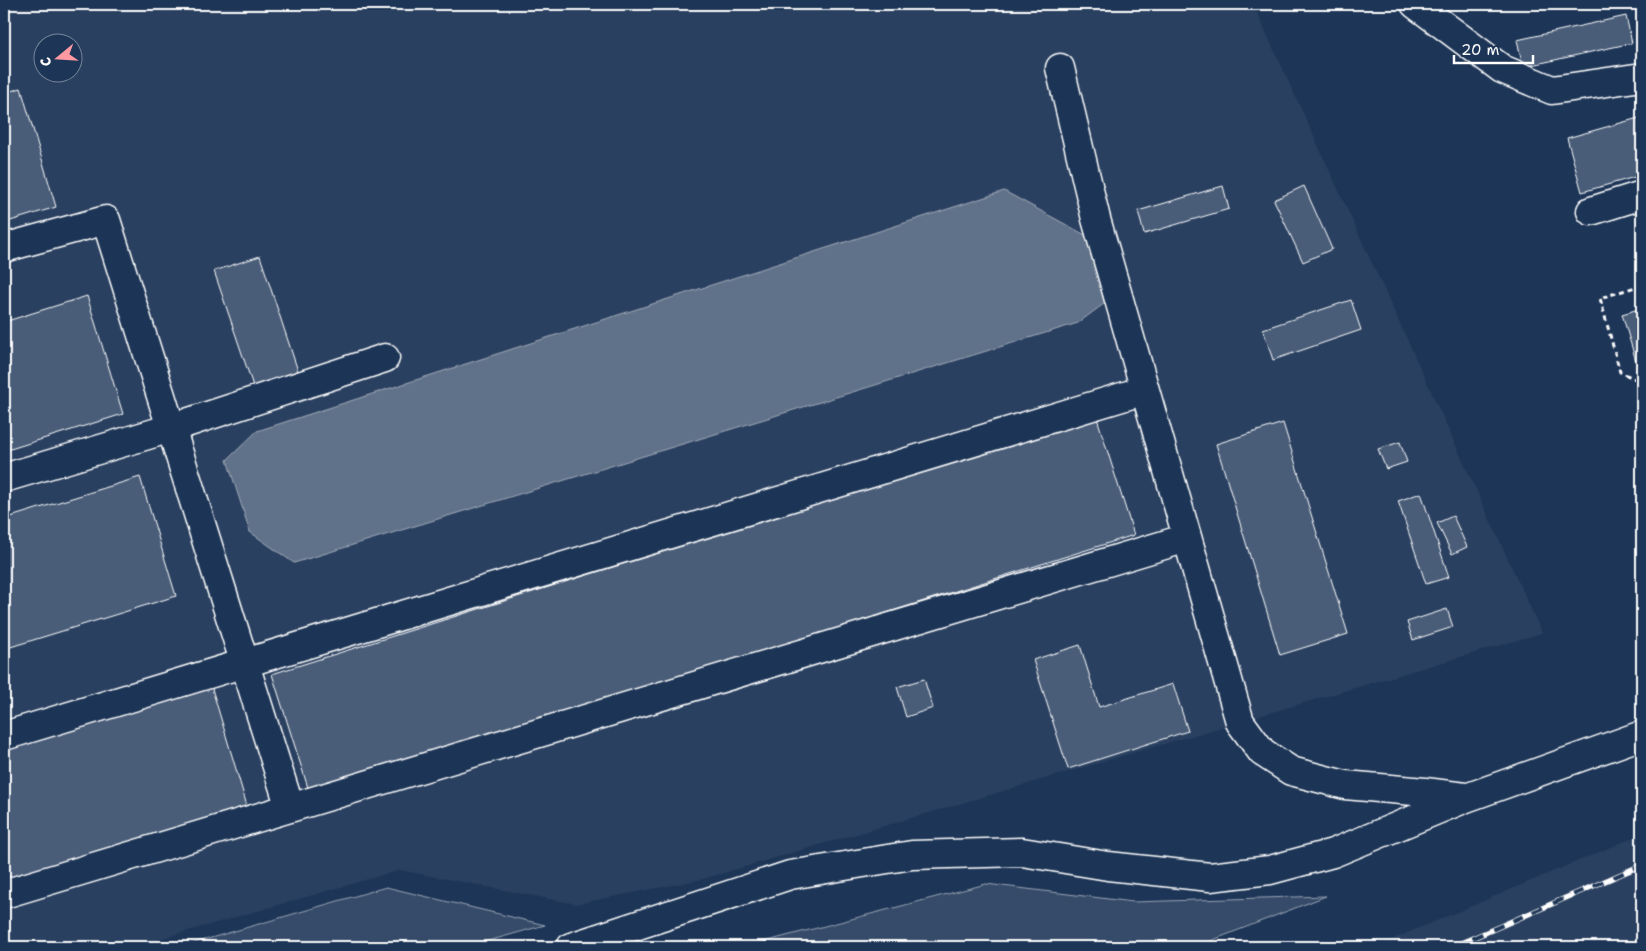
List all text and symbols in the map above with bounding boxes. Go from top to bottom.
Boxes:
north arrow [32,32,82,82]
scale bar [1454,32,1532,64]
text: 20 m [1461,40,1500,60]
text: С [36,55,56,69]

